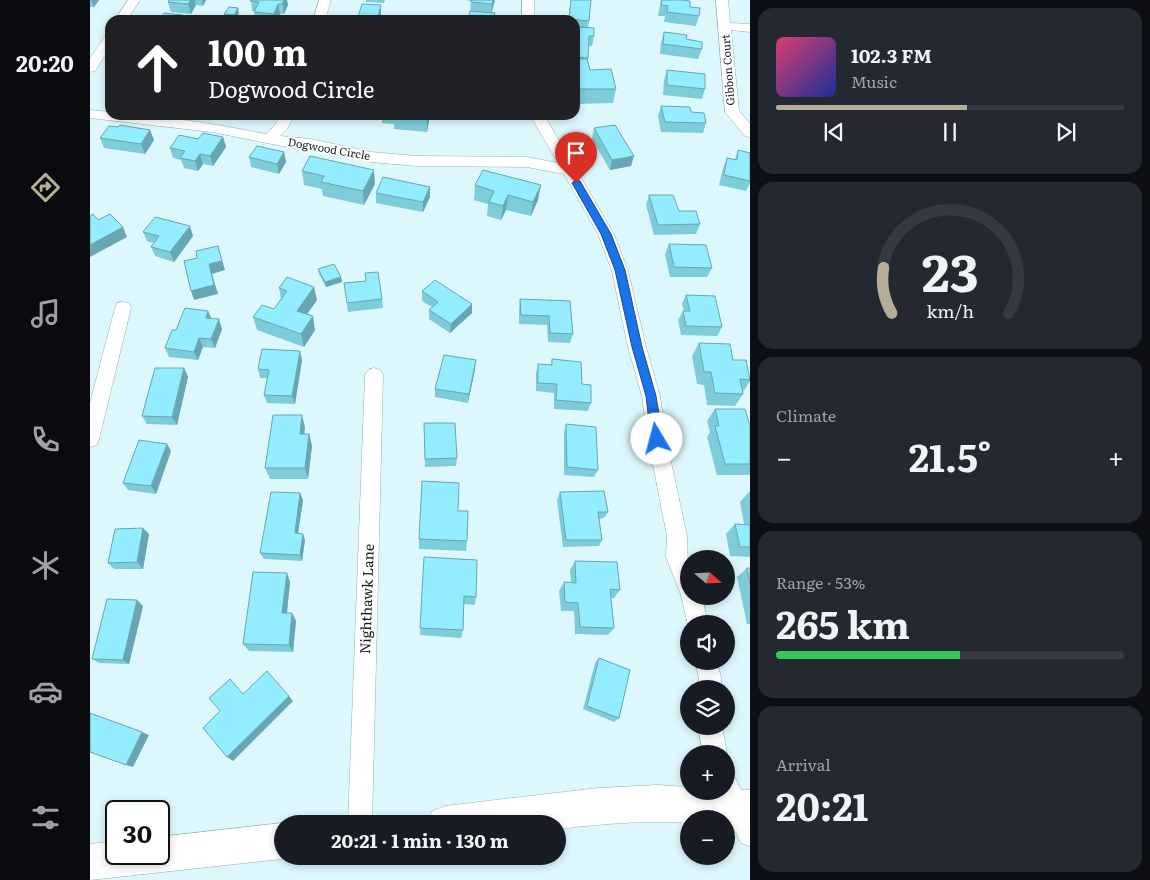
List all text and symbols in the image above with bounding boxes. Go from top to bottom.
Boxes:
text: 100 m [208,25,308,77]
street label: Gibbon Court [716,33,737,106]
icon: ahead [125,35,190,100]
text: 102.3 FM [851,41,932,69]
text: 20:20 [16,46,74,79]
text: Music [851,69,897,93]
text: Dogwood Circle [208,72,375,105]
icon: previous [820,118,848,146]
icon: pause [936,118,964,146]
icon: next [1052,118,1080,146]
pin [555,132,597,183]
street label: Dogwood Circle [287,133,372,163]
icon: arrive [562,139,590,167]
icon: directions [28,170,63,205]
text: 23 [922,231,978,308]
icon: music [28,296,63,331]
text: km/h [926,297,974,324]
text: Climate [776,403,836,427]
position arrow [630,412,682,464]
icon: phone [28,422,63,457]
text: 21.5° [909,427,991,484]
text: − [776,435,792,477]
text: + [1108,435,1124,477]
street label: Nighthawk Lane [354,544,378,654]
icon: climate [28,548,63,583]
north arrow [680,550,735,605]
map controls [680,550,735,865]
text: Range · 53% [776,570,865,594]
text: 265 km [776,594,910,651]
button: sound [680,615,735,670]
icon: car [28,674,63,709]
button: layers [680,680,735,735]
button: + [680,745,735,800]
text: Arrival [776,752,831,776]
text: 20:21 [776,776,868,833]
icon: filters [28,800,63,835]
speed limit sign: 30 [105,800,170,865]
button: − [680,810,735,865]
text: 20:21 · 1 min · 130 m [331,826,509,854]

